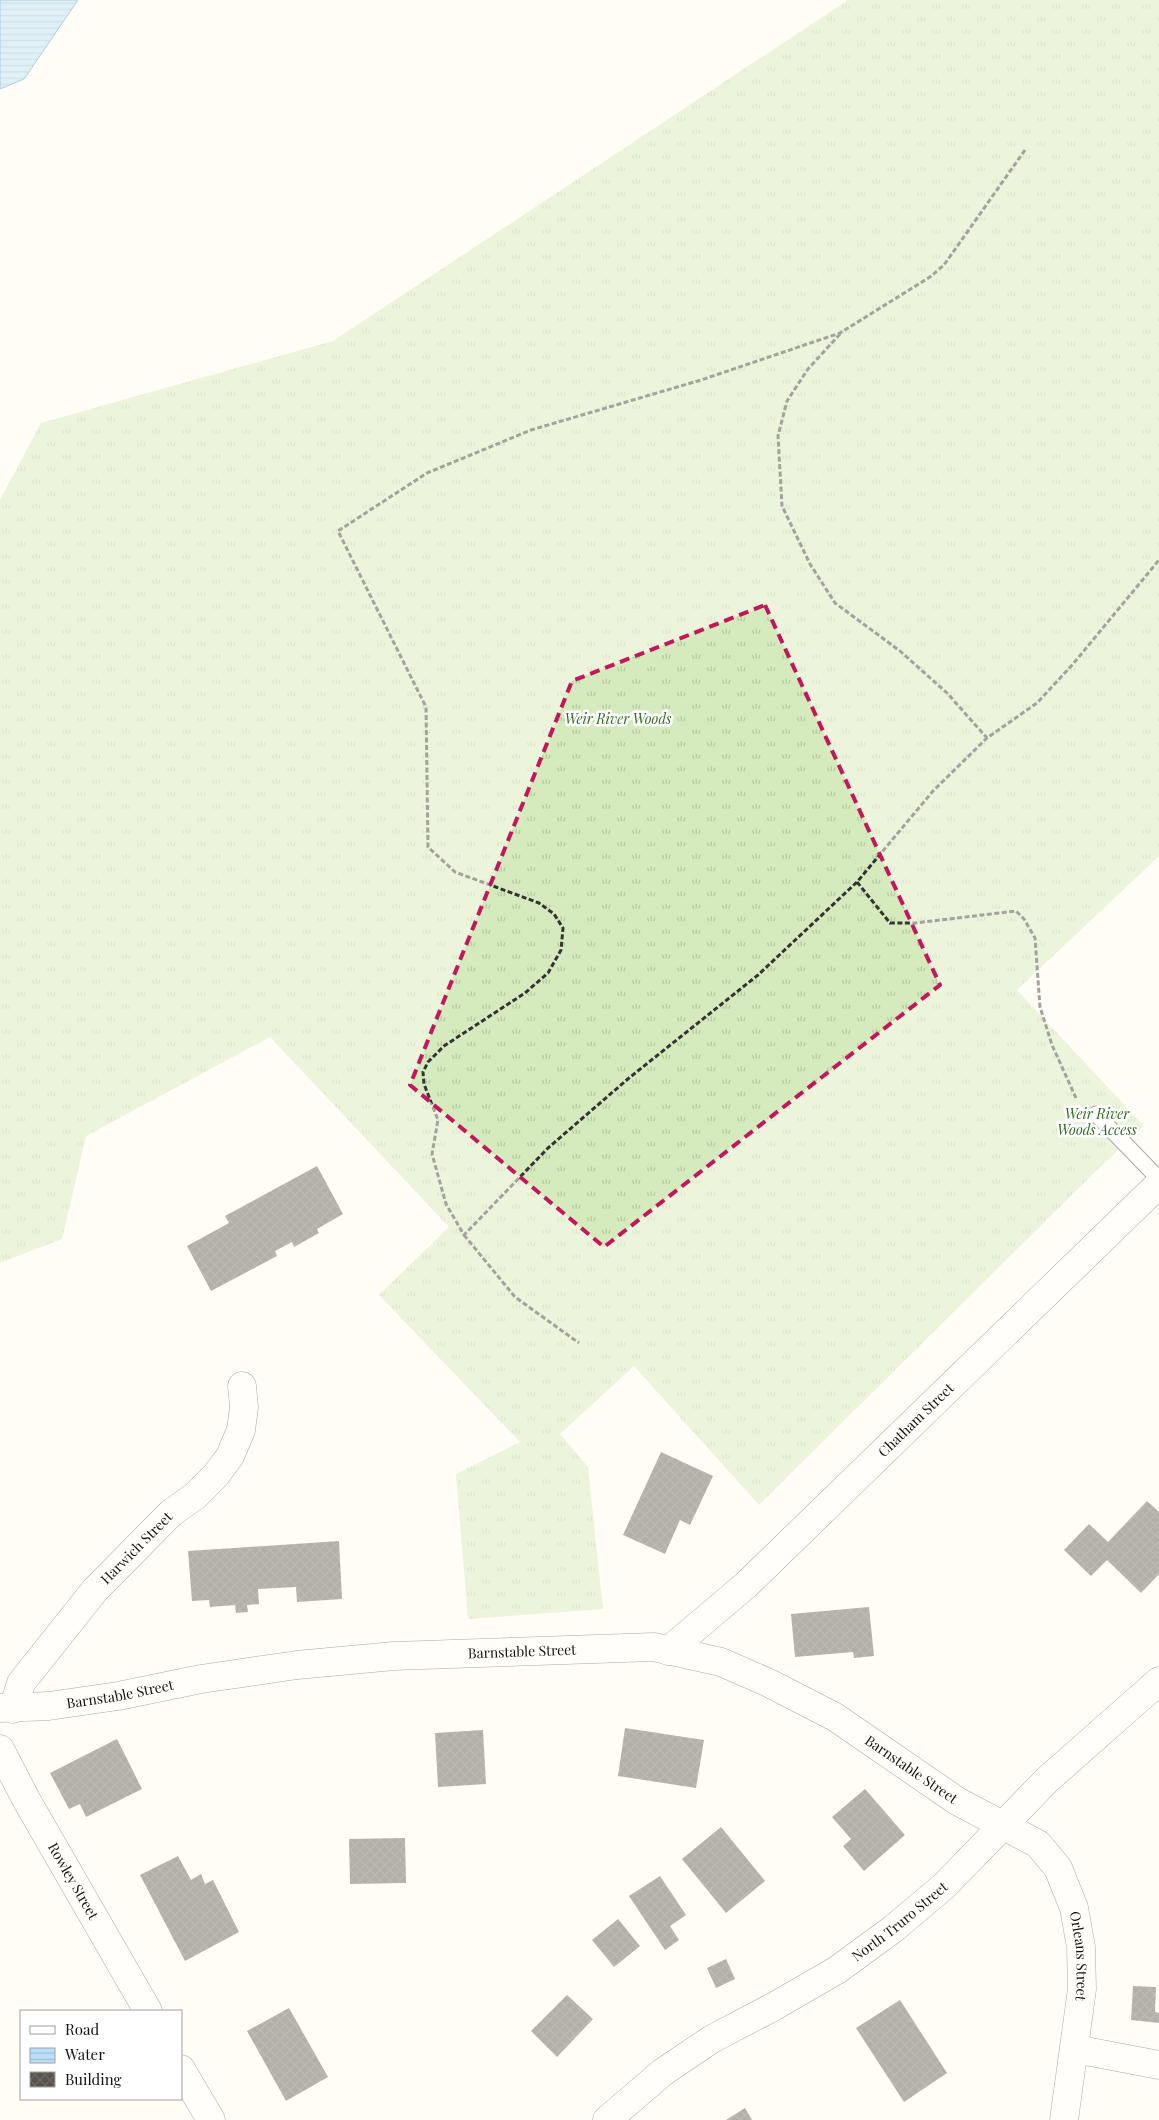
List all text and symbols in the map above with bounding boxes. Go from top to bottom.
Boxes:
park label: Weir River Woods [565,709,672,728]
park label: Weir River Woods Access [1057,1104,1137,1139]
street label: Chatham Street [874,1378,958,1461]
street label: Harwich Street [96,1507,177,1588]
street label: Barnstable Street [467,1640,578,1662]
street label: Barnstable Street [65,1675,176,1712]
street label: Barnstable Street [862,1731,962,1808]
street label: Rowley Street [44,1839,104,1924]
street label: North Truro Street [848,1876,952,1965]
street label: Orleans Street [1066,1910,1092,2003]
legend [20,2010,182,2100]
text: Road [65,2019,99,2039]
text: Water [64,2044,105,2064]
text: Building [65,2069,122,2089]

